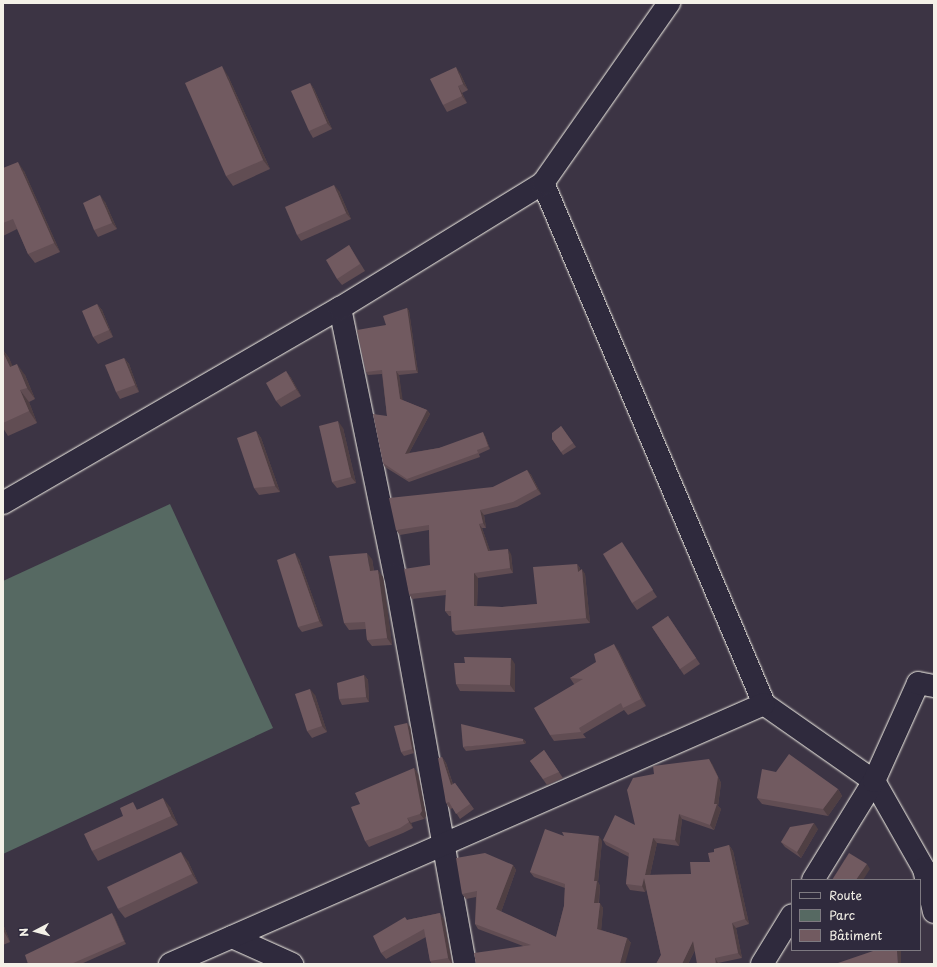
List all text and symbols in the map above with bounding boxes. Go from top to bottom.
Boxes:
legend [791,879,921,951]
text: Route [829,886,862,904]
text: Parc [829,906,855,924]
north arrow [16,911,56,951]
text: Bâtiment [829,926,882,944]
text: N [15,927,32,938]

